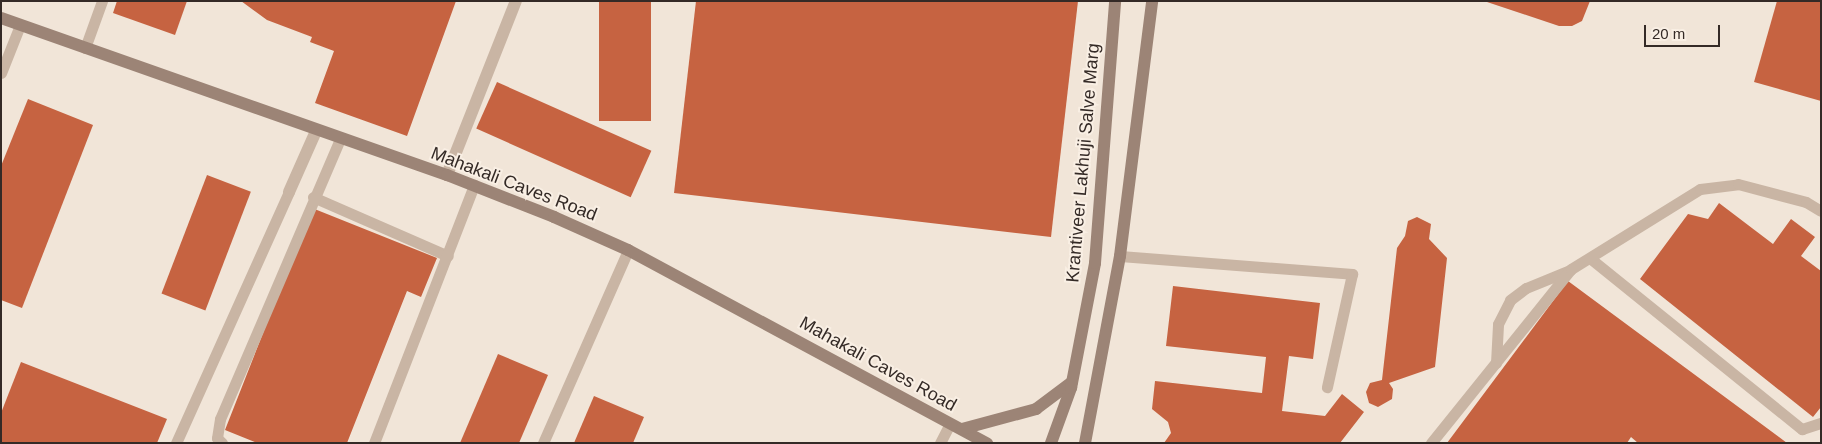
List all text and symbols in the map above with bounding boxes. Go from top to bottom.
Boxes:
scale bar [1647,15,1723,47]
text: 20 m [1652,25,1685,42]
street label: Krantiveer Lakhuji Salve Marg [1062,42,1104,284]
street label: Mahakali Caves Road [428,142,600,226]
street label: Mahakali Caves Road [796,312,960,416]

